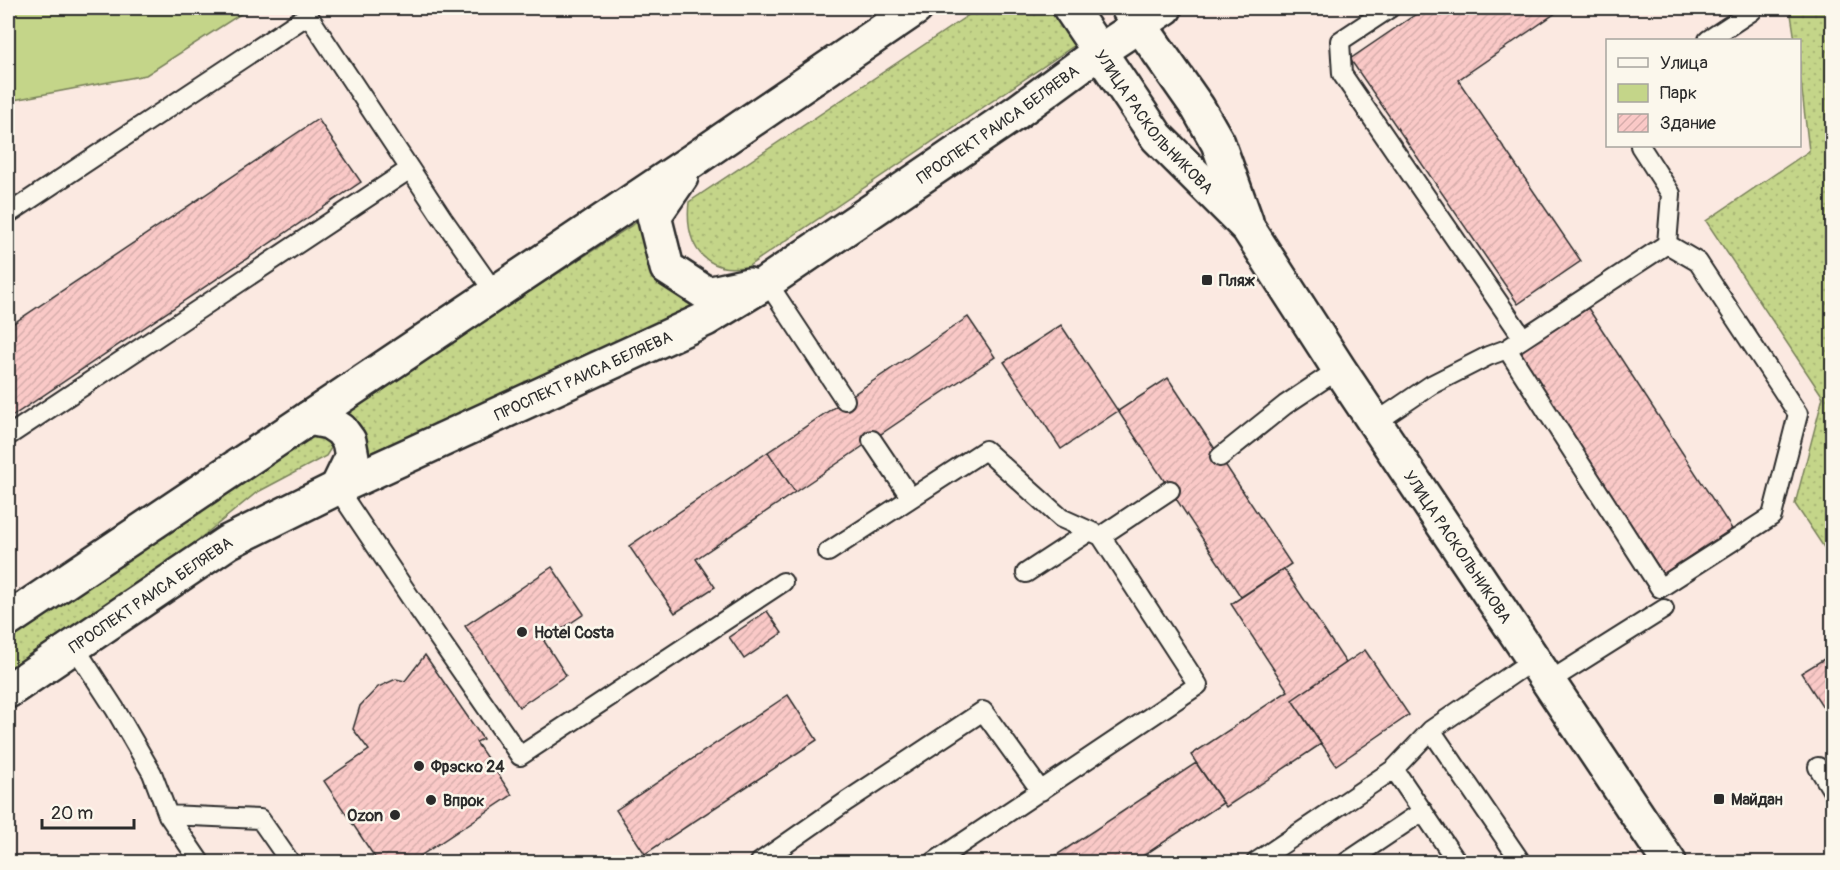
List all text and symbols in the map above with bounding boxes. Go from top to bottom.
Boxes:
legend [1606,39,1801,147]
street label: УЛИЦА РАСКОЛЬНИКОВА [1090,46,1217,199]
text: Улица [1660,52,1708,75]
street label: ПРОСПЕКТ РАИСА БЕЛЯЕВА [913,61,1083,188]
text: Парк [1660,82,1697,105]
text: Здание [1660,112,1716,135]
place label: Пляж [1219,271,1256,291]
marker: Пляж [1200,273,1214,287]
street label: ПРОСПЕКТ РАИСА БЕЛЯЕВА [491,327,676,426]
street label: УЛИЦА РАСКОЛЬНИКОВА [1399,467,1515,627]
street label: ПРОСПЕКТ РАИСА БЕЛЯЕВА [65,533,237,658]
place label: Hotel Costa [534,623,614,643]
marker: Hotel Costa [515,625,529,639]
place label: Фрэско 24 [430,757,505,777]
marker: Фрэско 24 [412,759,426,773]
place label: Майдан [1731,790,1783,810]
place label: Впрок [443,791,485,811]
scale bar [42,792,134,830]
marker: Майдан [1712,792,1726,806]
marker: Впрок [424,793,438,807]
text: 20 m [51,802,93,825]
place label: Ozon [347,806,383,826]
marker: Ozon [388,808,402,822]

